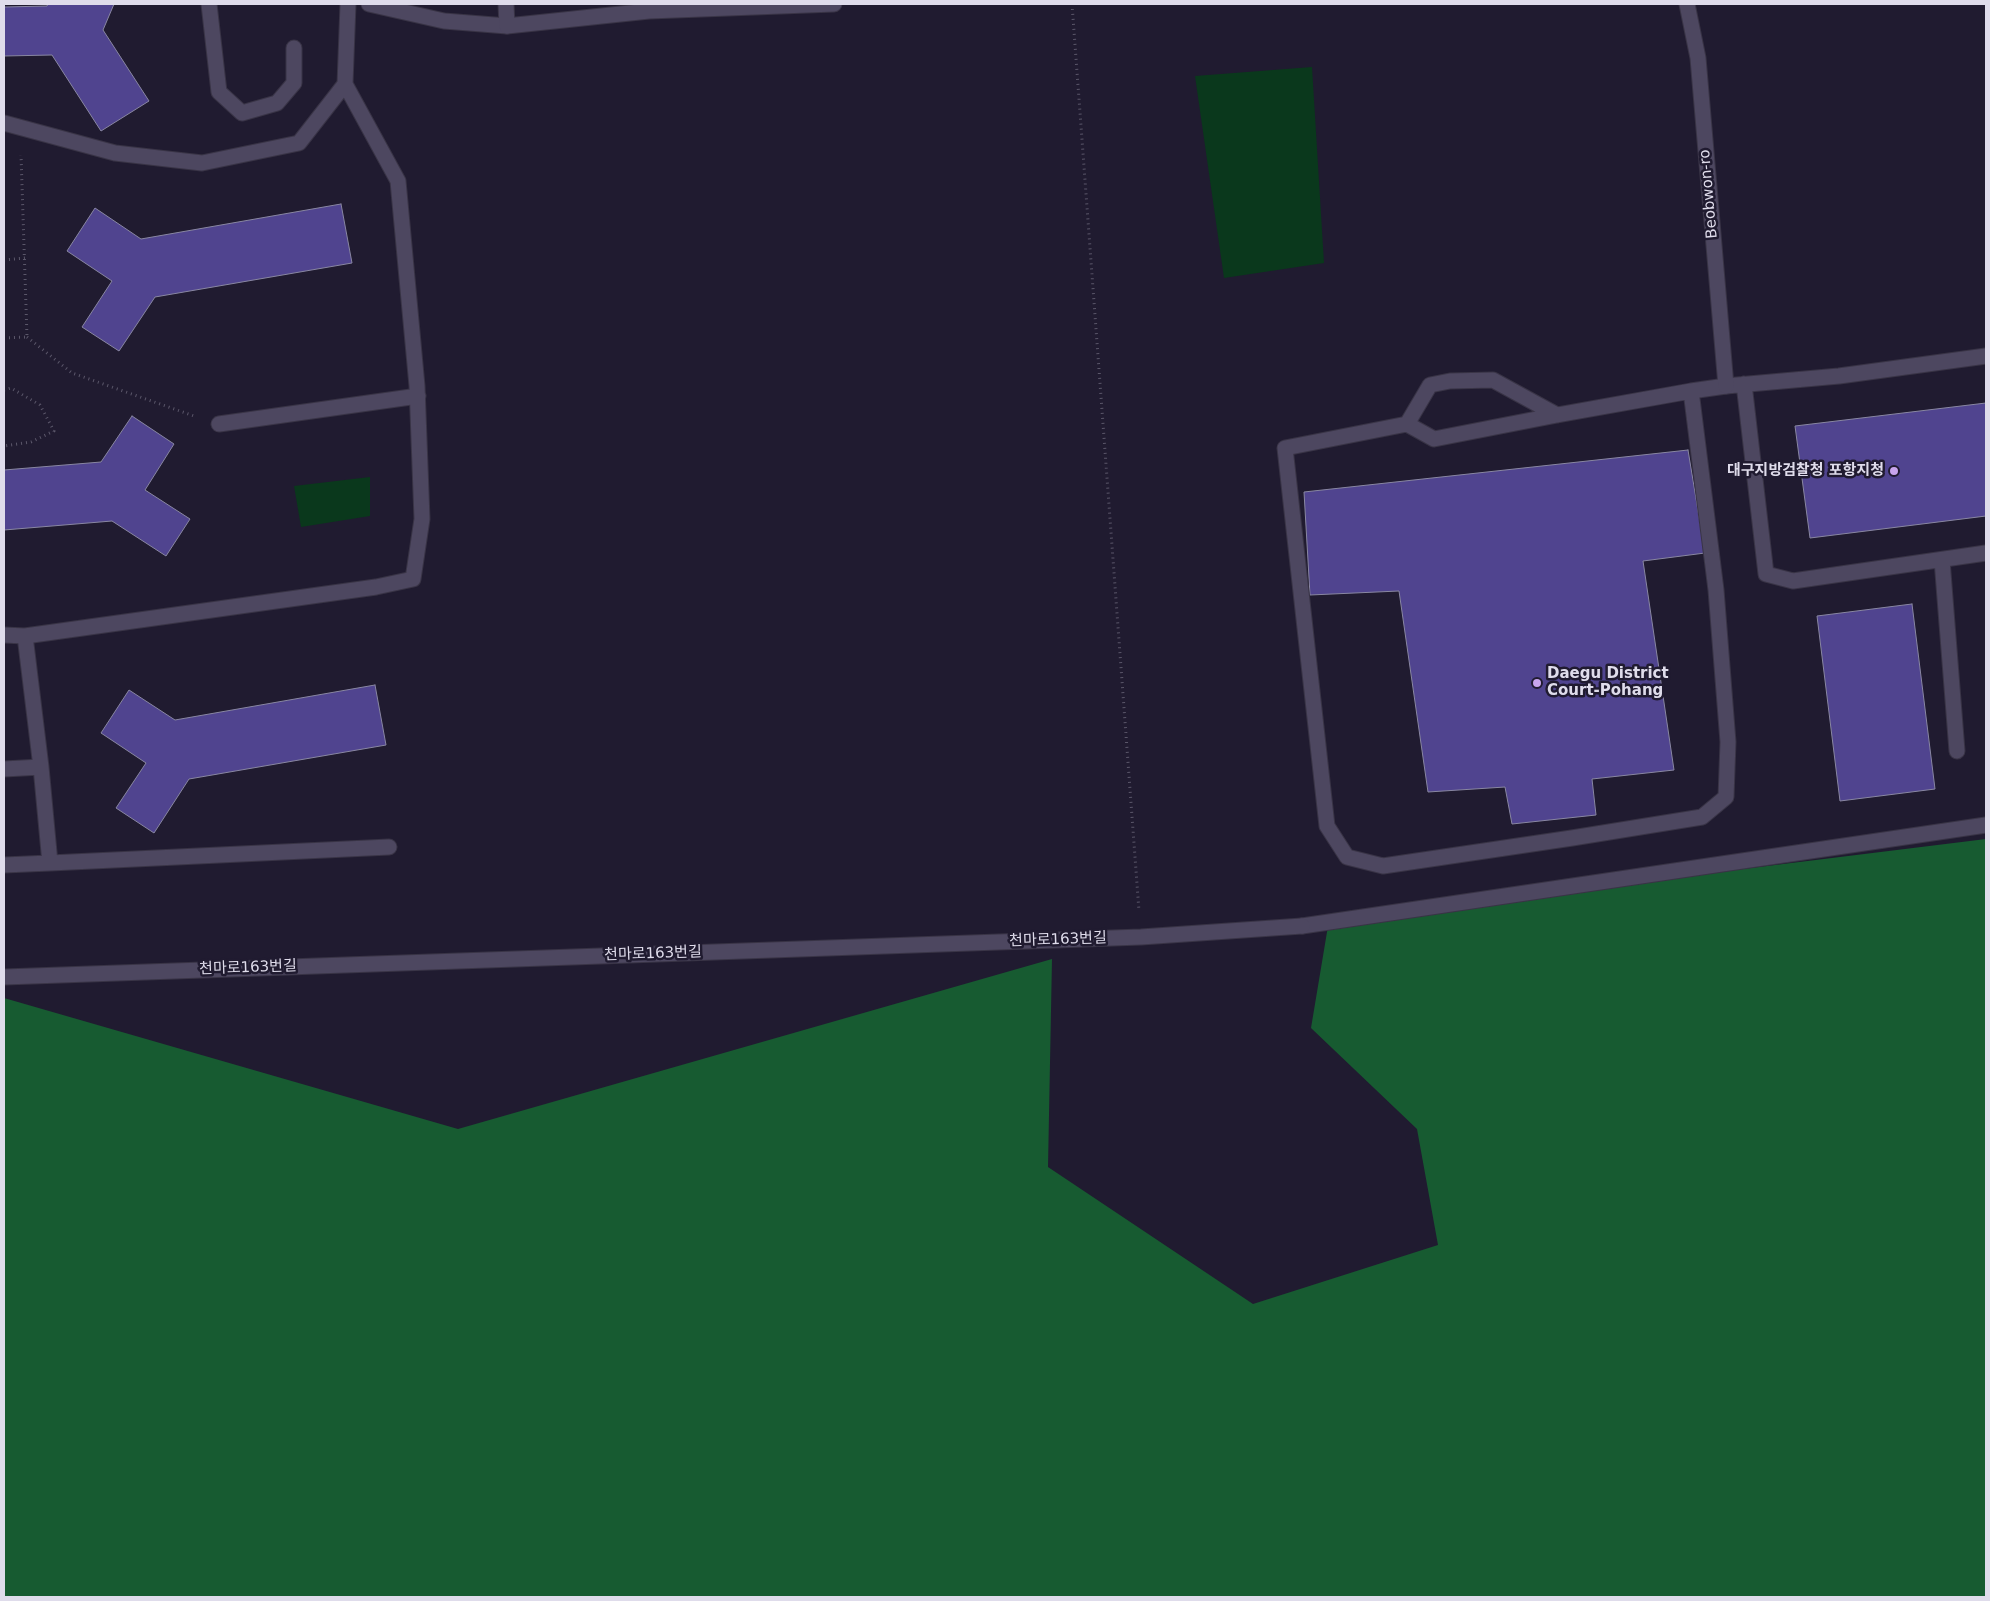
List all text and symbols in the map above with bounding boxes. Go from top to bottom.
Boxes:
street label: Beobwon-ro [1696,149,1722,239]
place label: 대구지방검찰청 포항지청 [1727,462,1884,480]
marker: 대구지방검찰청 포항지청 [1888,465,1900,477]
place label: Daegu District Court-Pohang [1547,665,1669,700]
marker: Daegu District Court-Pohang [1531,677,1543,689]
street label: 천마로163번길 [1009,929,1107,951]
street label: 천마로163번길 [604,943,702,965]
street label: 천마로163번길 [199,957,297,979]

